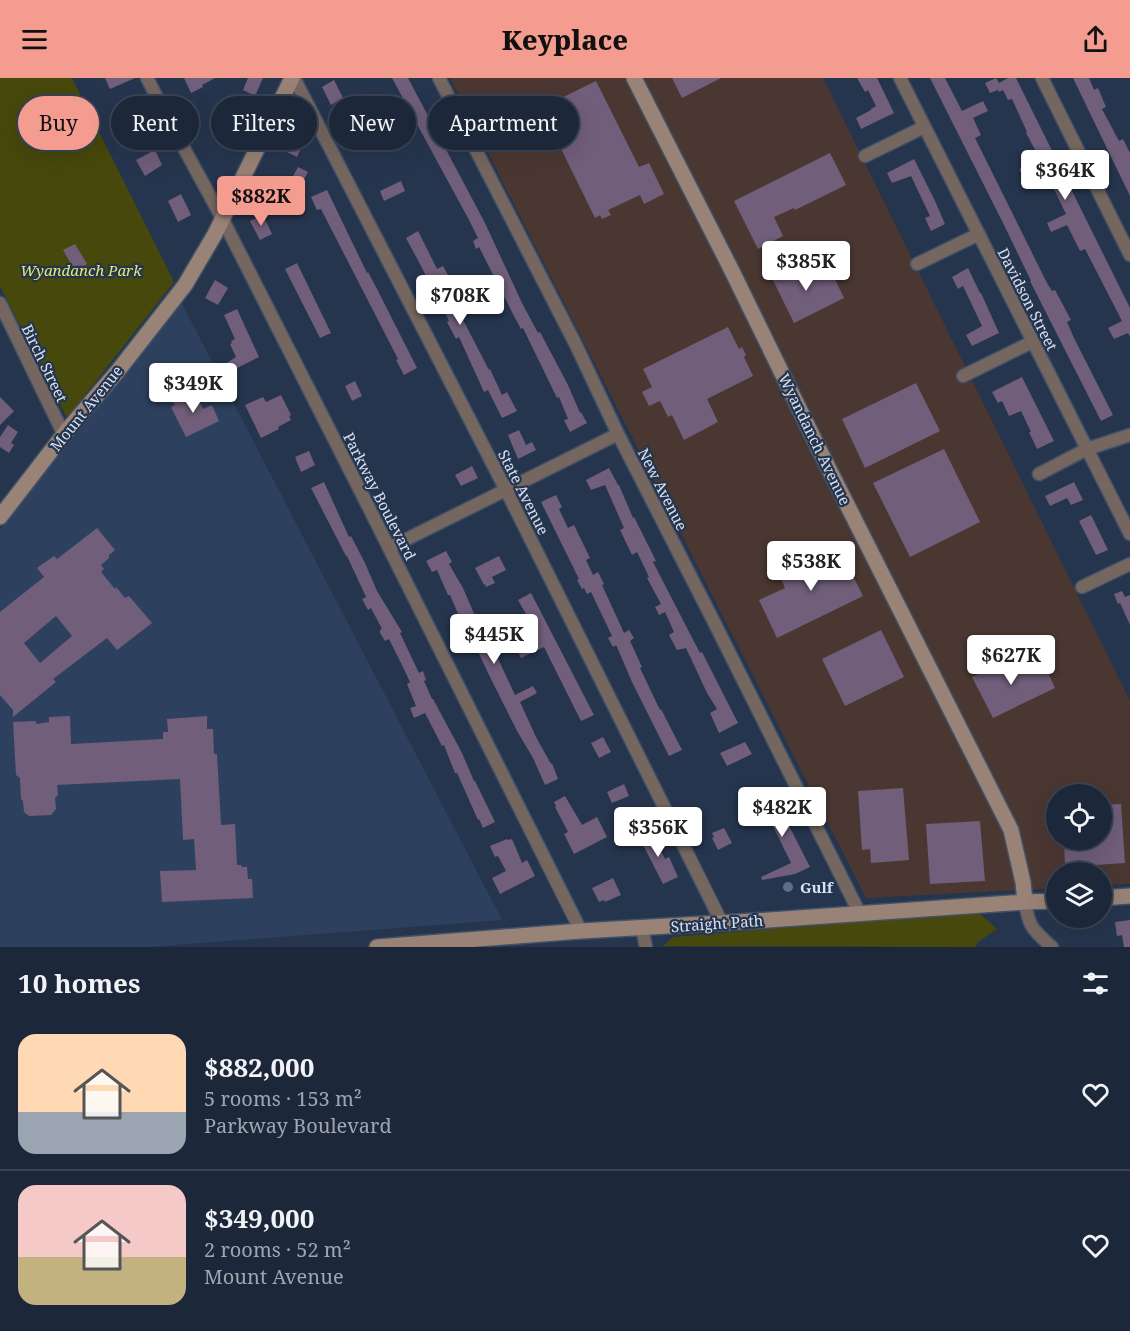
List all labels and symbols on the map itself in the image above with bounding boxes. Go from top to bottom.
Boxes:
pin: $364K [1023,150,1107,201]
pin: $882K [219,176,303,227]
pin: $385K [764,241,848,292]
street label: Davidson Street [993,244,1063,354]
park label: Wyandanch Park [20,260,142,280]
pin: $708K [418,275,502,326]
street label: Birch Street [18,321,72,405]
street label: Mount Avenue [45,361,127,455]
pin: $349K [151,363,235,414]
street label: Wyandanch Avenue [774,370,856,508]
street label: Parkway Boulevard [339,429,421,563]
street label: New Avenue [634,444,692,534]
street label: State Avenue [494,446,554,538]
pin: $538K [769,541,853,592]
pin: $445K [452,614,536,665]
pin: $627K [969,635,1053,686]
pin: $482K [740,787,824,838]
pin: $356K [616,807,700,858]
place label: Gulf [800,877,835,897]
marker: Gulf [781,880,795,894]
street label: Straight Path [670,910,764,936]

